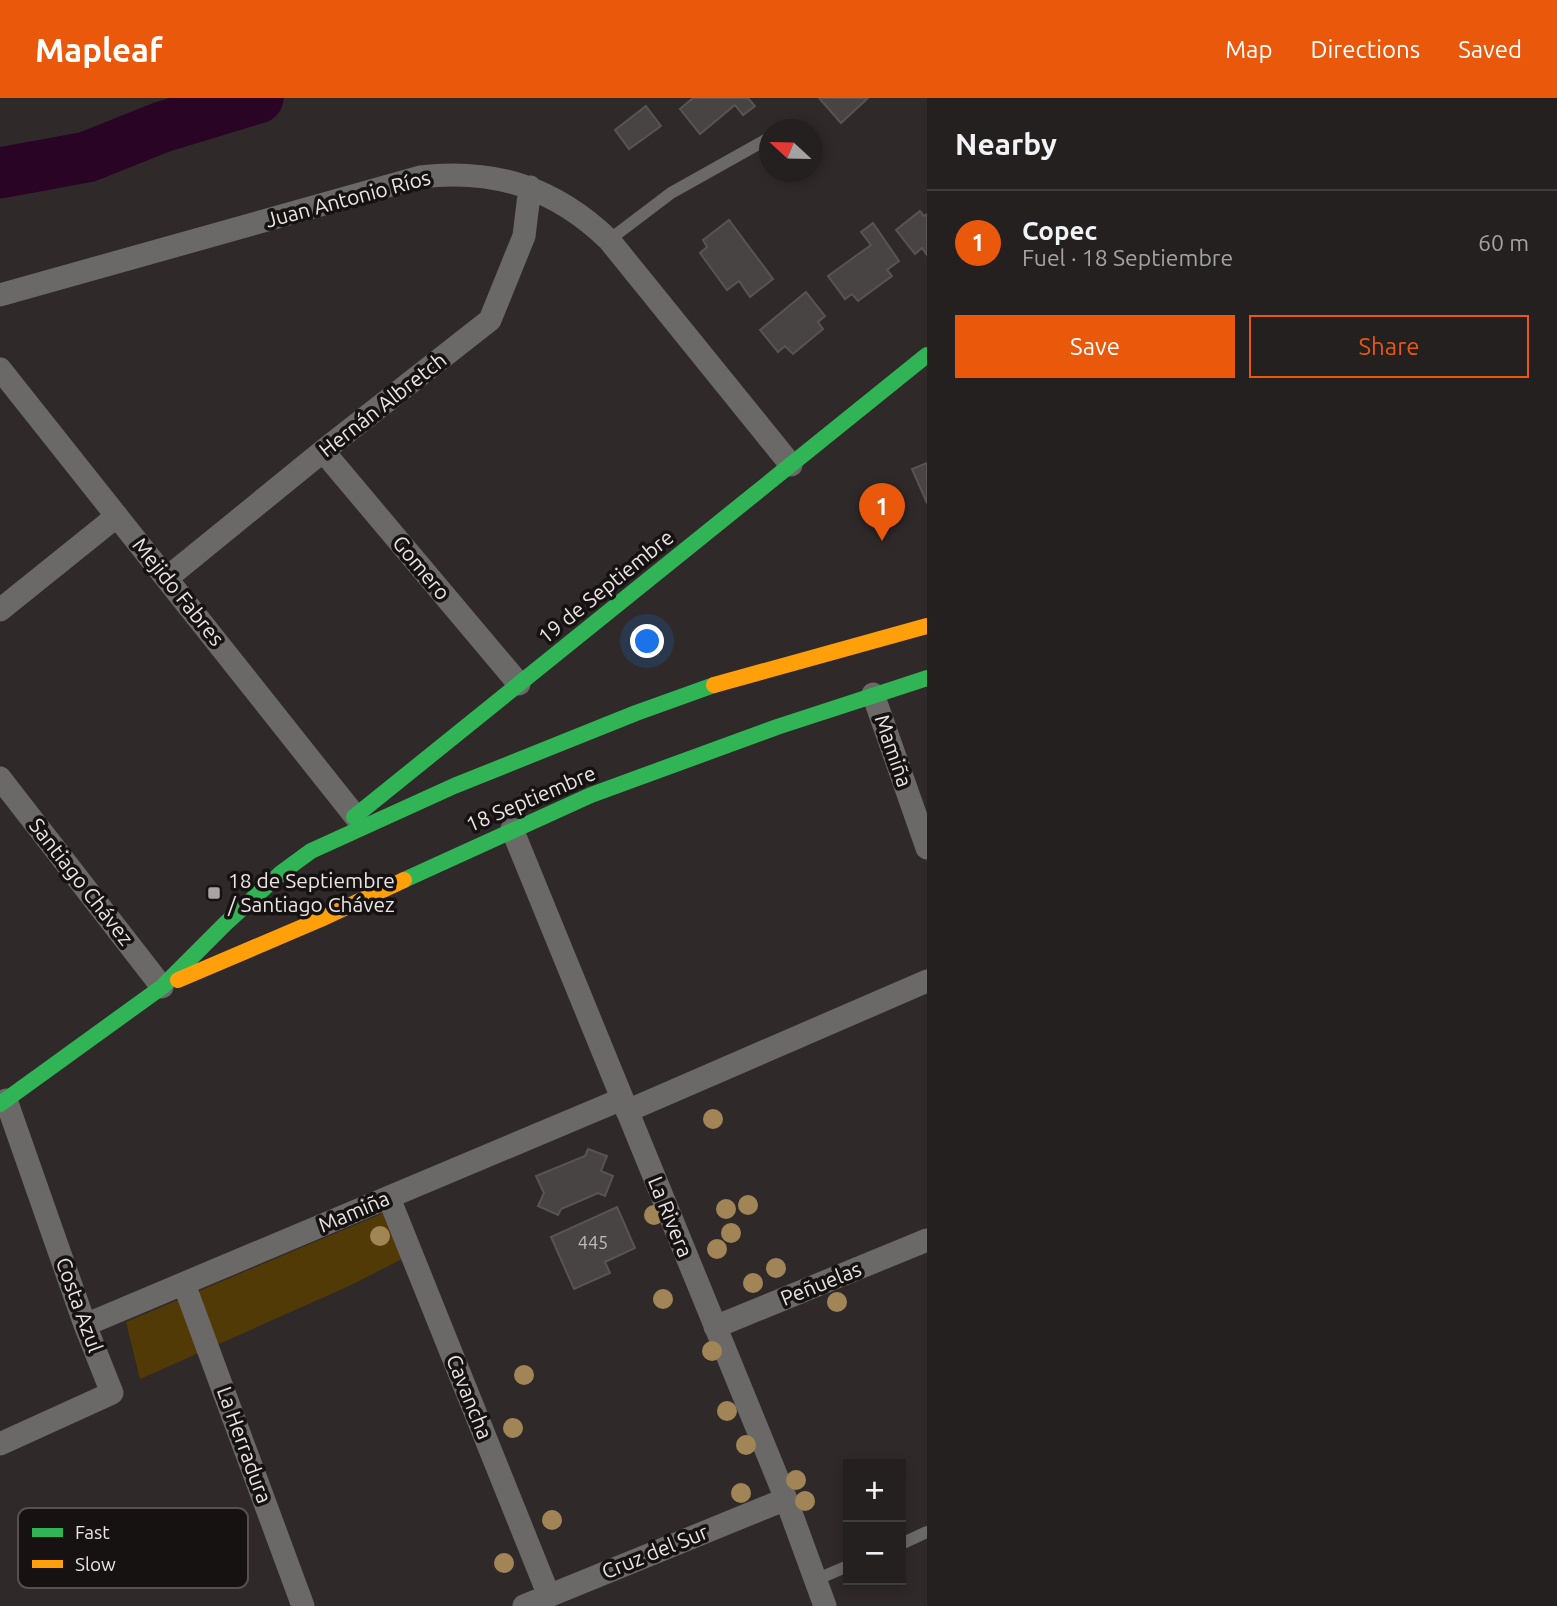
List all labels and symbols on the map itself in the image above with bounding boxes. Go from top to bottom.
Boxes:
north arrow [759,119,822,182]
street label: Juan Antonio Ríos [263,164,433,232]
street label: Hernán Albretch [314,347,451,461]
pin: 1 [859,483,905,541]
street label: 19 de Septiembre [533,524,678,648]
street label: Gomero [388,530,455,604]
street label: Mejido Fabres [128,533,229,650]
your location [630,624,664,658]
street label: Mamiña [870,711,918,790]
street label: 18 Septiembre [462,760,599,836]
street label: Santiago Chávez [25,813,139,950]
place label: 18 de Septiembre / Santiago Chávez [227,868,395,916]
marker: 18 de Septiembre / Santiago Chávez [206,885,222,901]
street label: La Rivera [644,1173,698,1261]
street label: Mamiña [314,1185,393,1237]
house number: 445 [578,1232,608,1252]
street label: Costa Azul [52,1254,108,1355]
street label: Peñuelas [777,1256,864,1310]
street label: Cavancha [442,1351,498,1442]
street label: La Herradura [213,1383,277,1506]
legend [18,1508,248,1588]
street label: Cruz del Sur [598,1519,711,1583]
text: Fast [75,1521,110,1543]
text: Slow [75,1553,116,1575]

